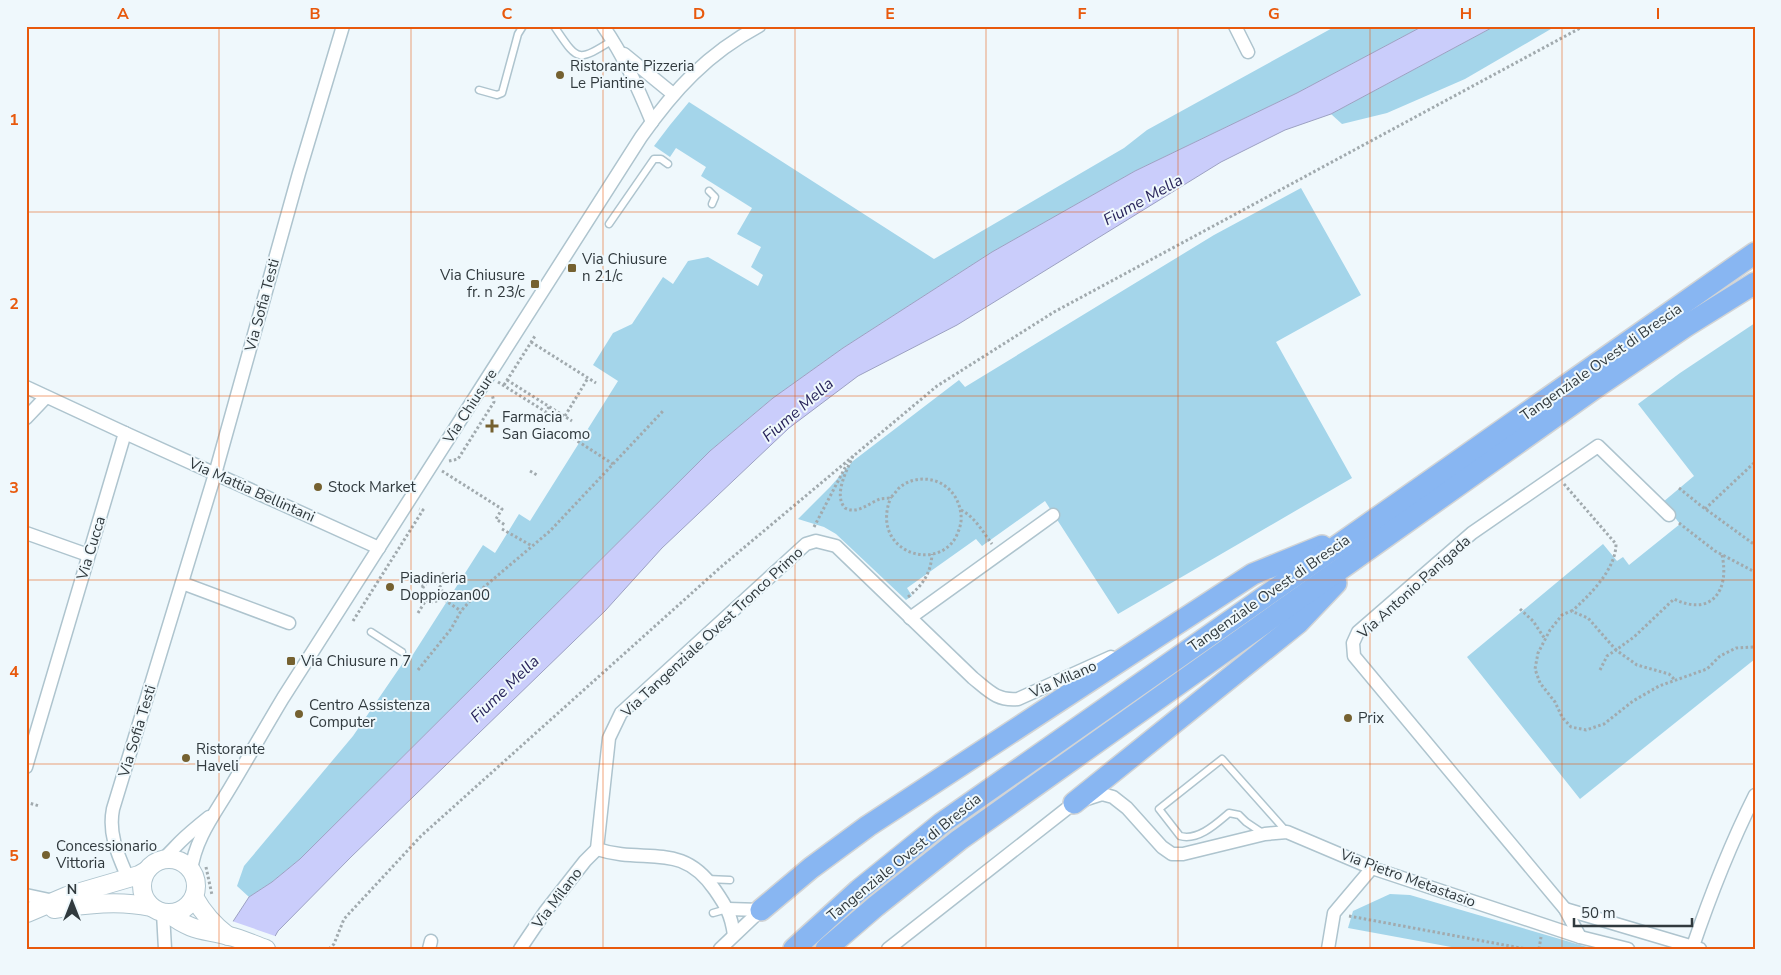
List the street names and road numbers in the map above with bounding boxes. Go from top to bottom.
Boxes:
street label: Via Sofia Testi [240,257,284,354]
street label: Tangenziale Ovest di Brescia [1516,299,1686,425]
street label: Via Chiusure [438,365,502,448]
street label: Via Mattia Bellintani [185,453,318,527]
street label: Via Cucca [72,514,110,583]
street label: Tangenziale Ovest di Brescia [1184,530,1354,656]
street label: Via Antonio Panigada [1353,531,1475,644]
street label: Via Tangenziale Ovest Tronco Primo [616,542,807,722]
street label: Via Milano [1026,655,1100,703]
street label: Via Sofia Testi [113,683,160,780]
street label: Tangenziale Ovest di Brescia [823,789,985,925]
street label: Via Pietro Metastasio [1337,844,1478,912]
street label: Via Milano [527,864,586,933]

